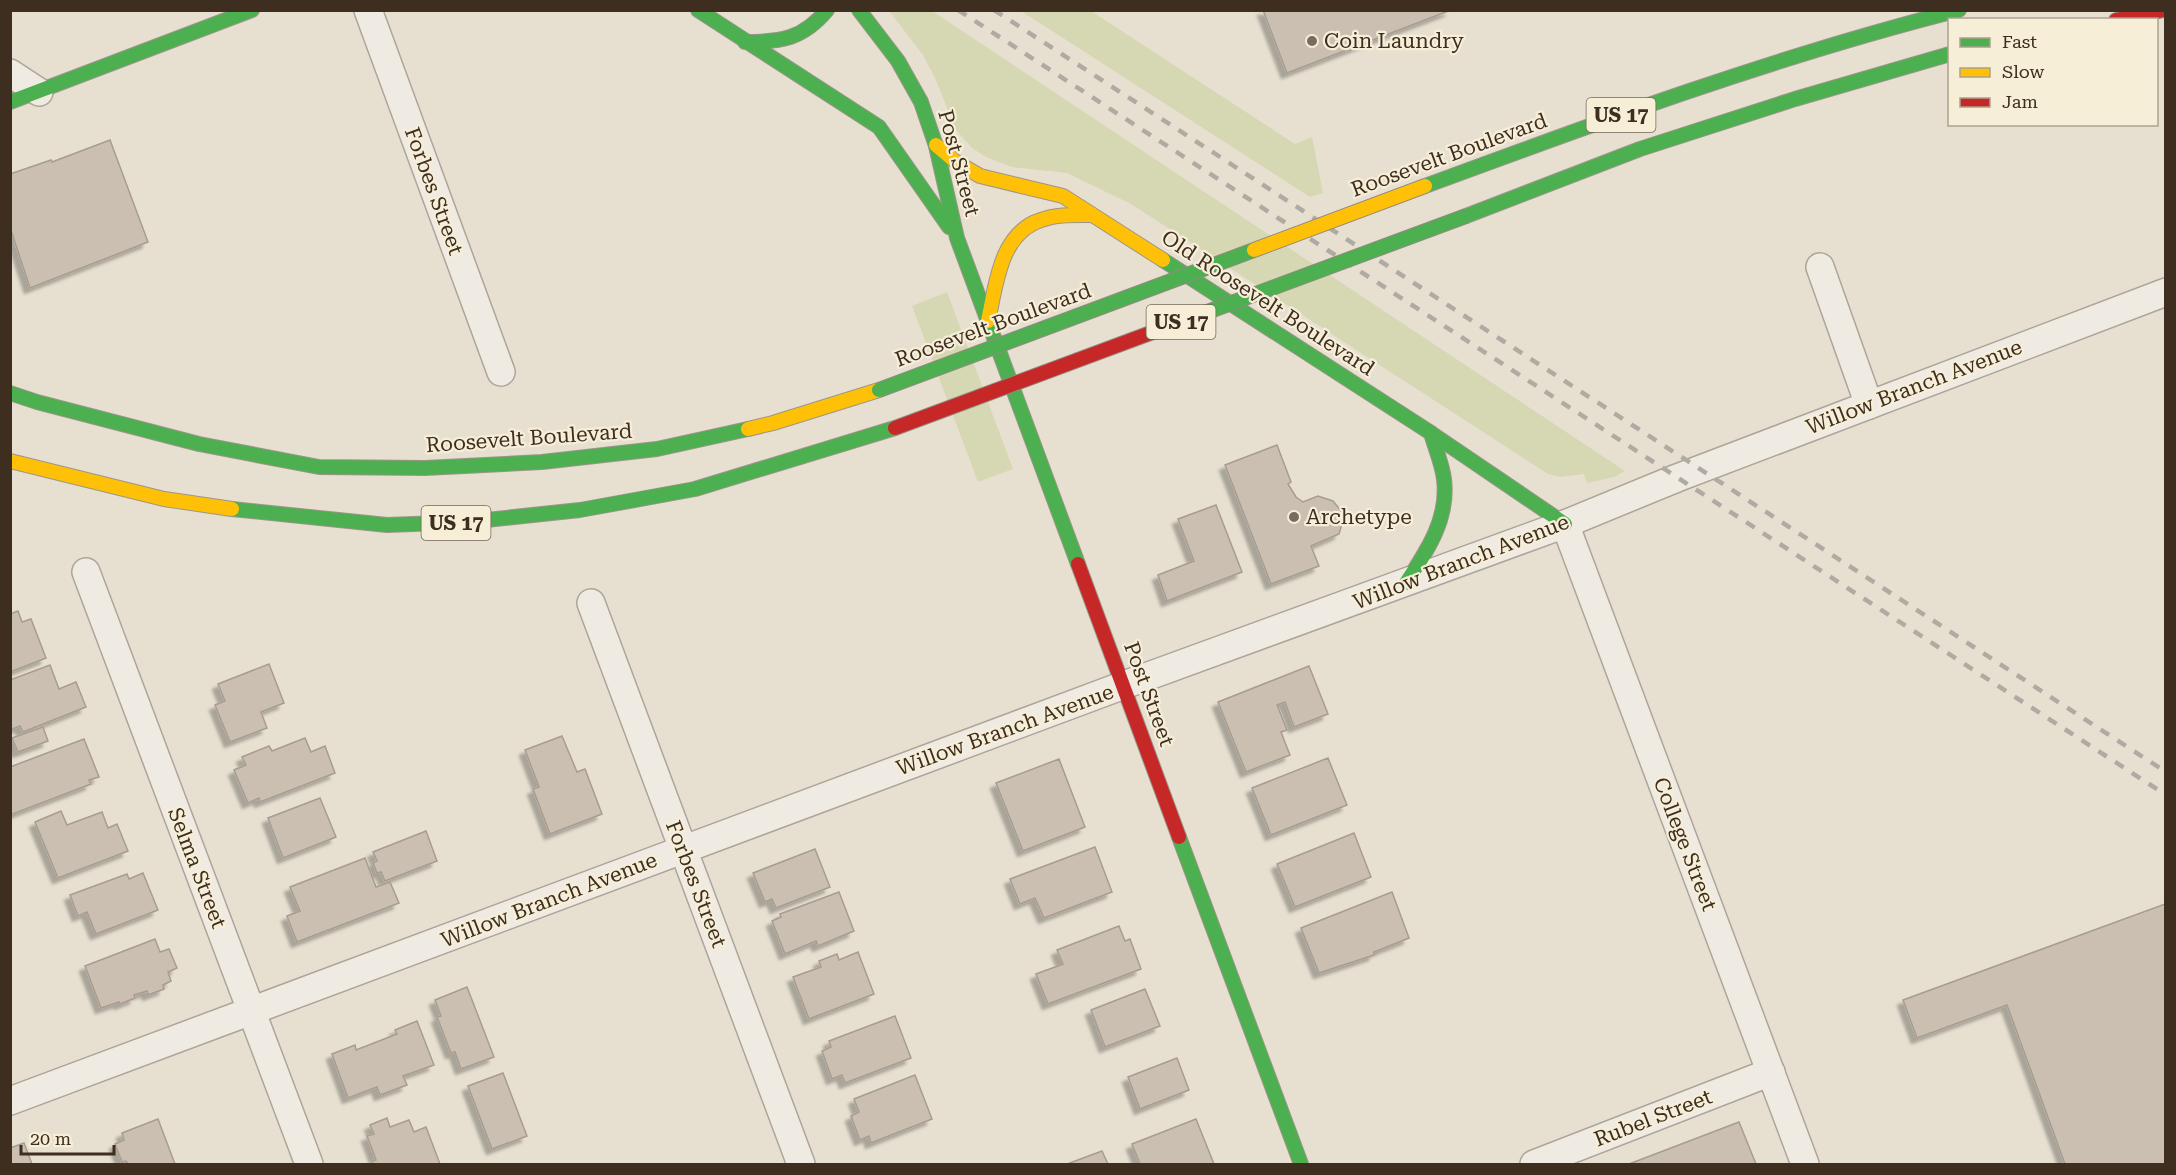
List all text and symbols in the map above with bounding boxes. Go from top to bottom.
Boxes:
legend [1948,18,2158,126]
place label: Coin Laundry [1324,29,1464,53]
text: Fast [2002,31,2037,52]
marker: Coin Laundry [1305,34,1319,48]
text: Slow [2002,61,2044,82]
text: Jam [2002,91,2038,112]
road number: US 17 [1586,98,1656,132]
street label: Post Street [933,107,985,219]
street label: Roosevelt Boulevard [1348,108,1551,202]
street label: Forbes Street [400,124,468,258]
street label: Old Roosevelt Boulevard [1157,225,1379,381]
street label: Roosevelt Boulevard [892,278,1095,372]
road number: US 17 [1146,305,1216,339]
street label: Willow Branch Avenue [1803,335,2025,439]
street label: Roosevelt Boulevard [425,419,634,457]
place label: Archetype [1306,505,1412,529]
road number: US 17 [422,506,490,540]
marker: Archetype [1287,510,1301,524]
street label: Willow Branch Avenue [1350,510,1572,614]
street label: Post Street [1119,639,1179,750]
street label: Willow Branch Avenue [893,679,1117,781]
street label: College Street [1649,774,1722,914]
street label: Selma Street [163,804,231,932]
street label: Forbes Street [661,817,731,951]
street label: Willow Branch Avenue [438,848,660,952]
street label: Rubel Street [1591,1084,1715,1151]
scale bar [21,1118,114,1156]
text: 20 m [30,1128,71,1149]

